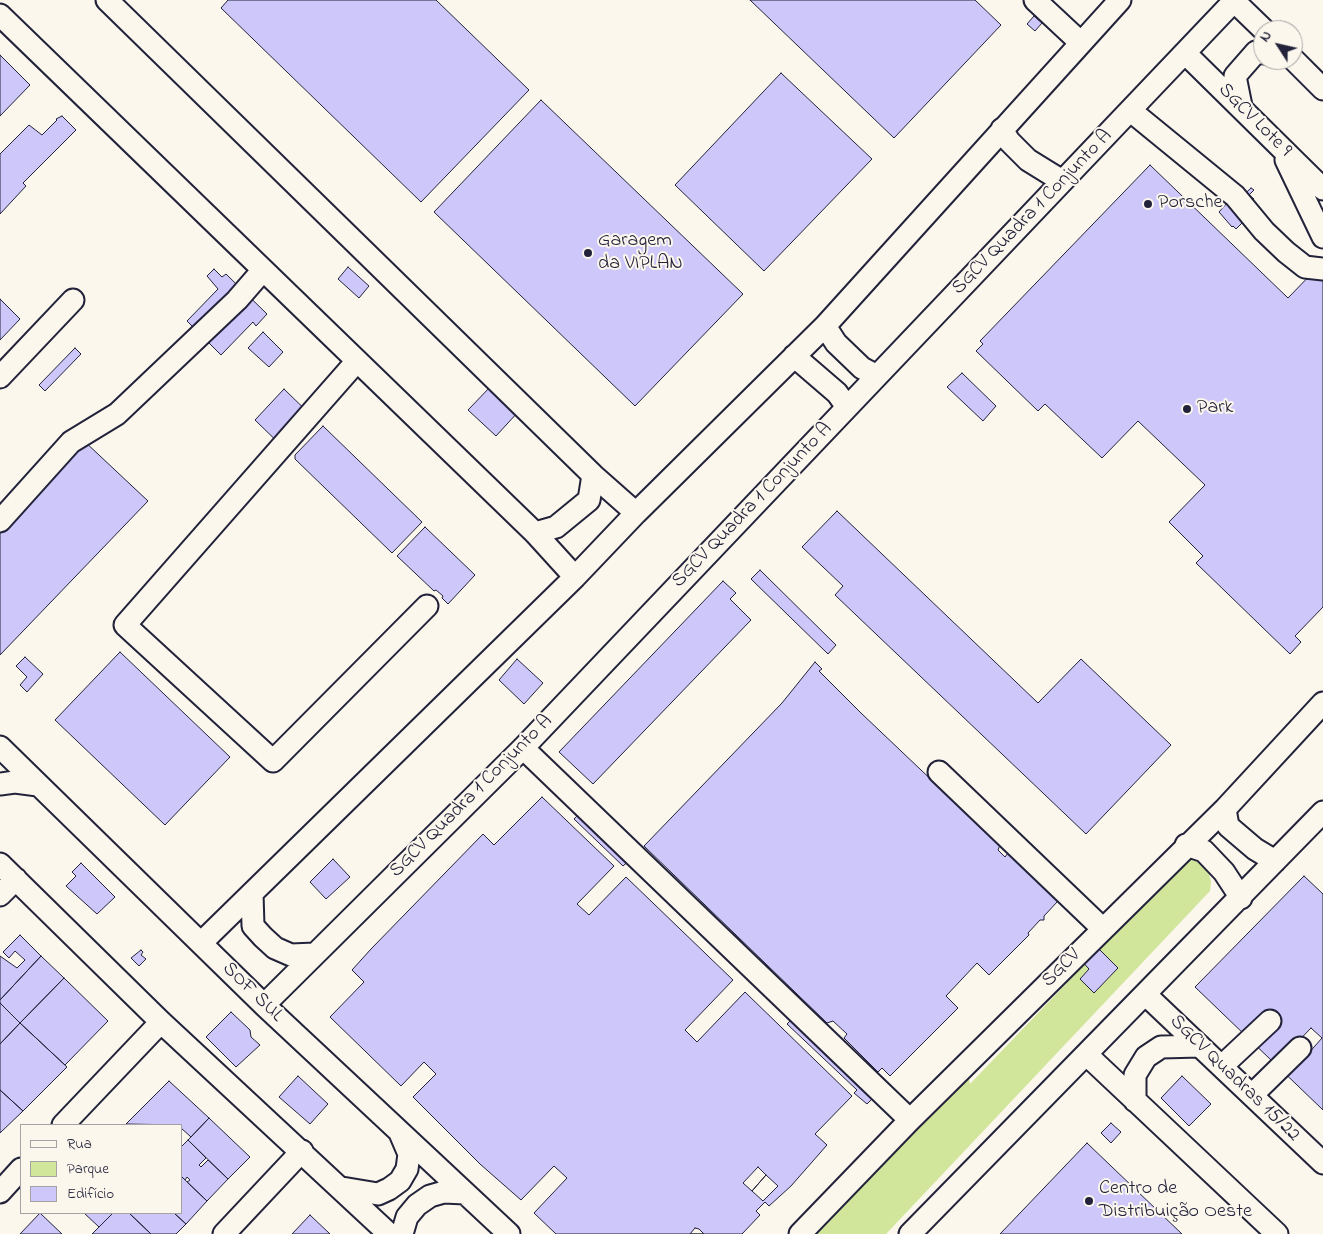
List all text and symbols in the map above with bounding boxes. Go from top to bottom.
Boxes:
north arrow [1253,20,1303,70]
text: N [1255,27,1277,47]
street label: SGCV Lote 9 [1212,79,1296,163]
street label: SGCV Quadra 1 Conjunto A [948,125,1118,301]
place label: Porsche [1158,192,1222,216]
marker: Porsche [1142,198,1154,210]
place label: Garagem da VIPLAN [598,230,683,277]
marker: Garagem da VIPLAN [582,247,594,259]
place label: Park [1197,397,1233,421]
marker: Park [1181,403,1193,415]
street label: SGCV Quadra 1 Conjunto A [668,418,838,594]
street label: SGCV Quadra 1 Conjunto A [385,710,559,884]
street label: SGCV [1038,945,1086,993]
street label: SOF SUL [216,958,288,1028]
street label: SGCV Quadras 15/22 [1164,1010,1304,1148]
legend [20,1124,182,1214]
text: Rua [67,1133,92,1155]
text: Parque [67,1158,109,1180]
place label: Centro de Distribuição Oeste [1099,1178,1252,1225]
text: Edifício [67,1183,114,1205]
marker: Centro de Distribuição Oeste [1083,1195,1095,1207]

